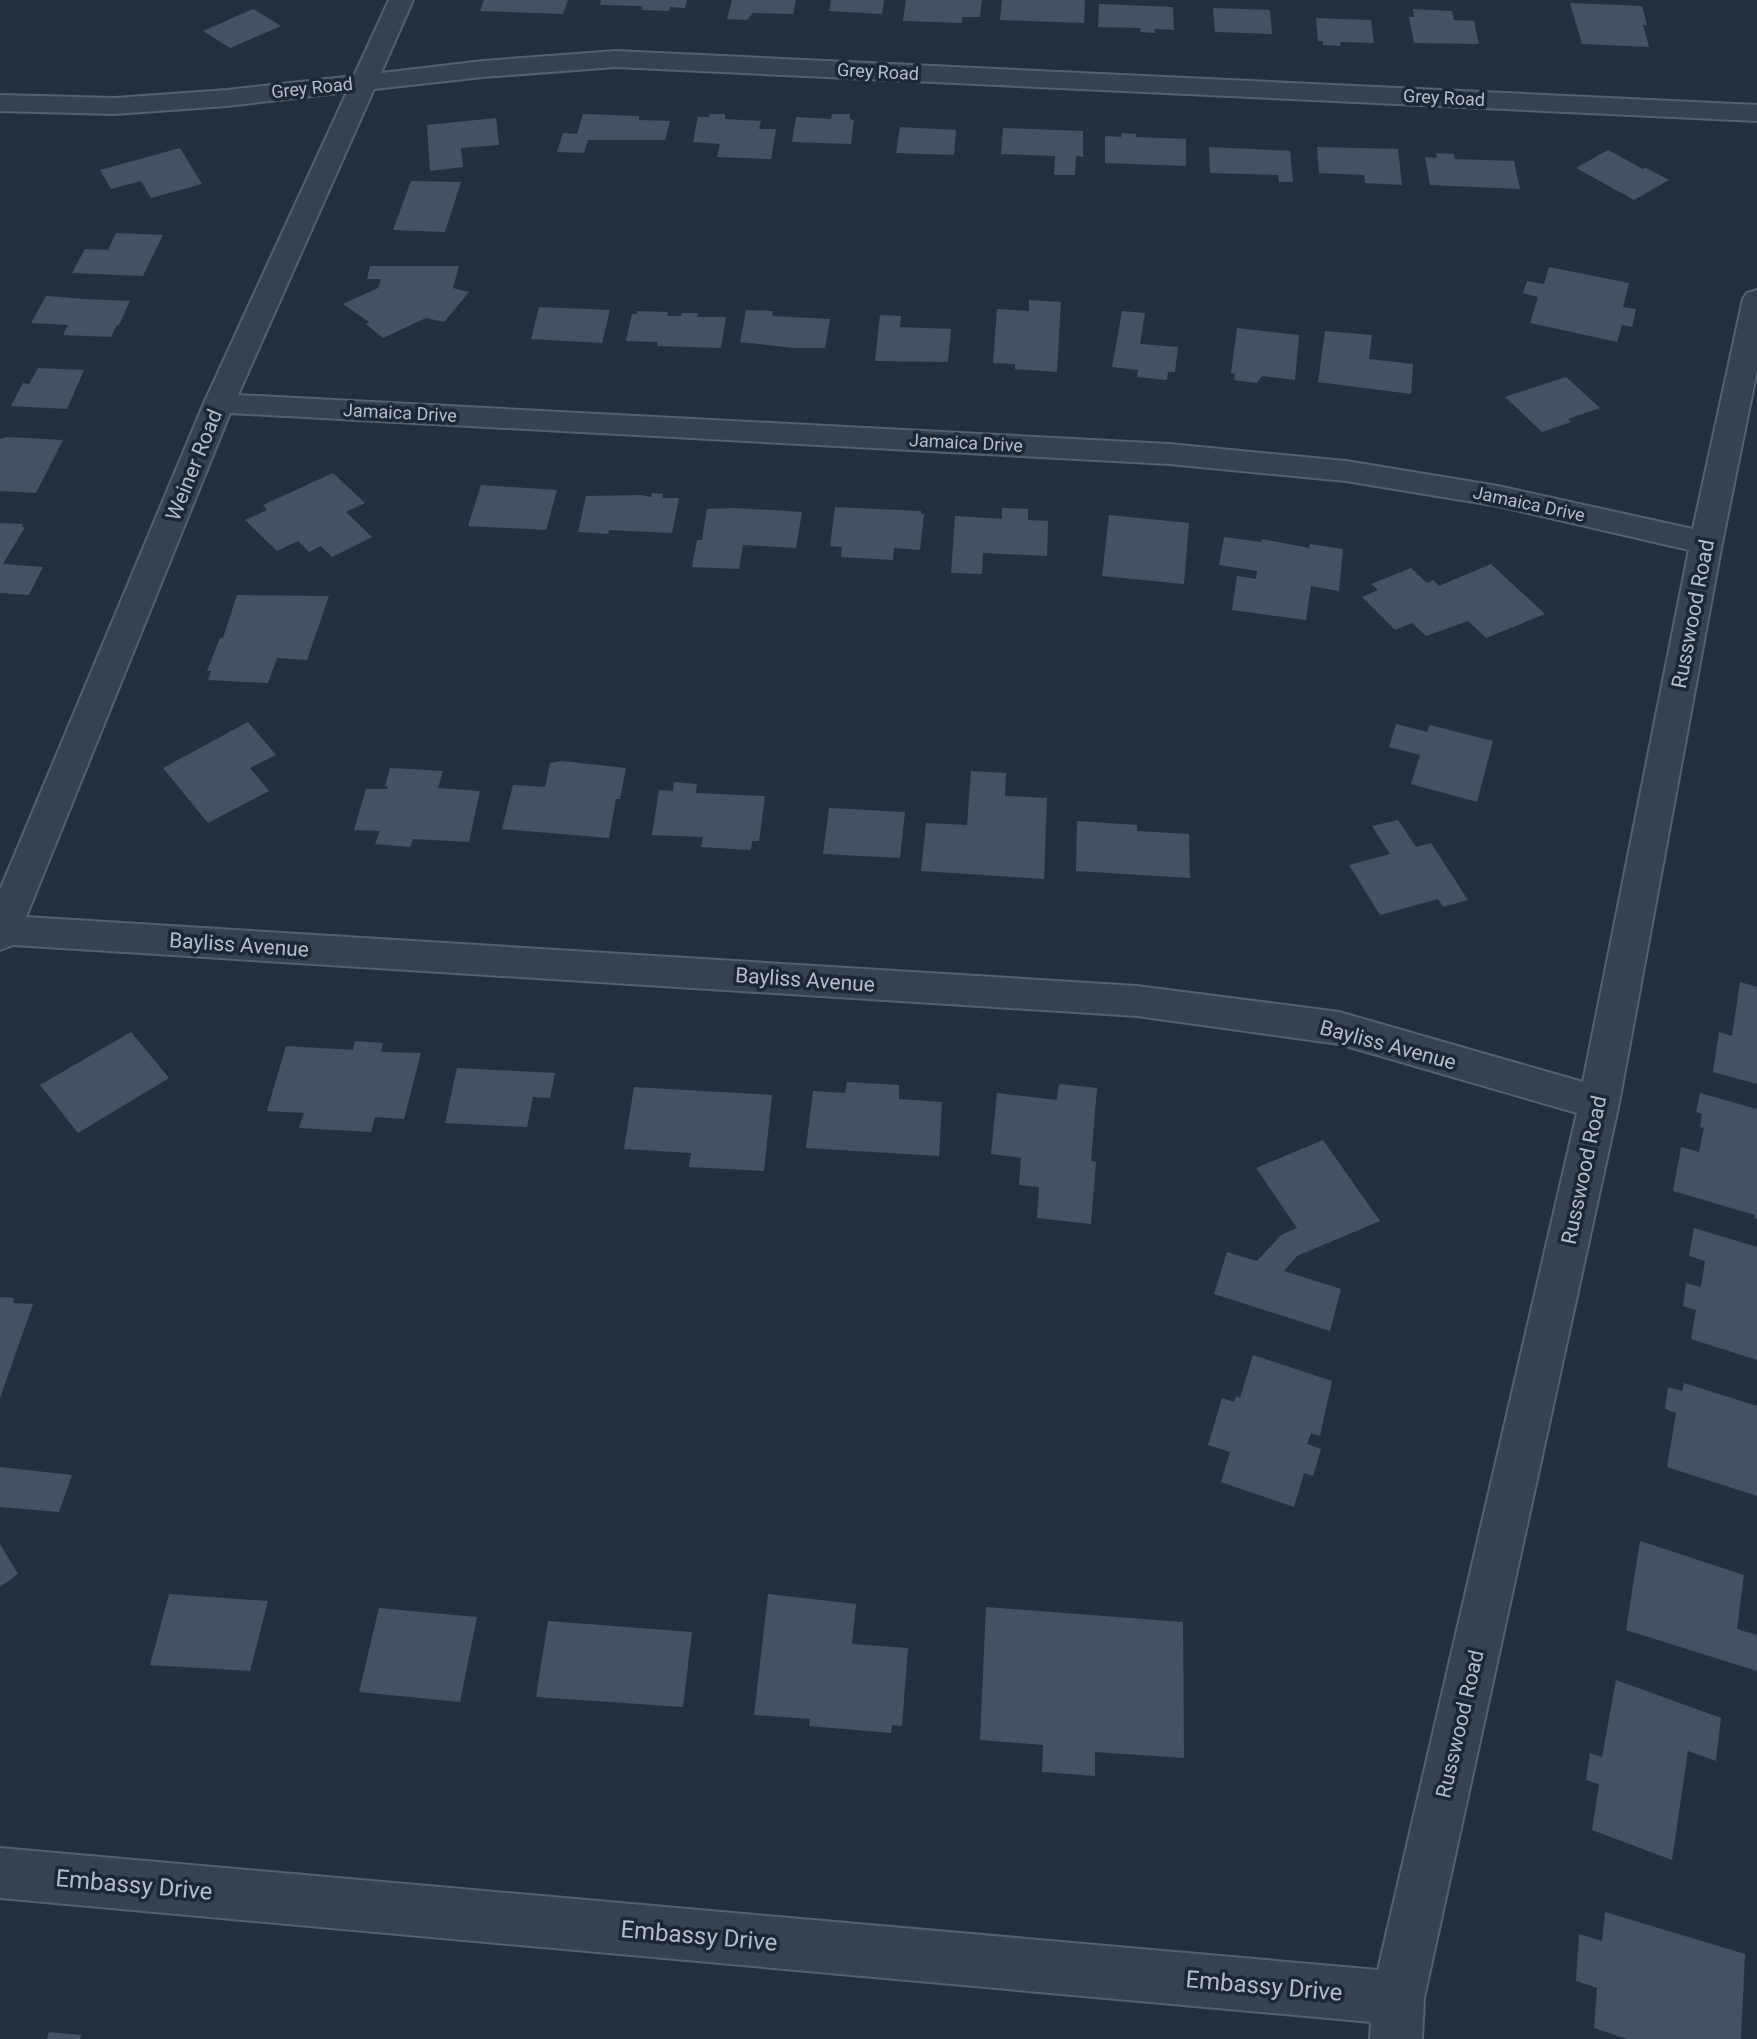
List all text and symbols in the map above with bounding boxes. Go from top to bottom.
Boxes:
street label: Grey Road [837,59,919,84]
street label: Grey Road [270,73,354,102]
street label: Grey Road [1403,85,1485,110]
street label: Jamaica Drive [343,399,457,426]
street label: Weiner Road [161,406,227,524]
street label: Jamaica Drive [909,429,1023,456]
street label: Jamaica Drive [1471,481,1587,526]
street label: Russwood Road [1667,538,1719,690]
street label: Bayliss Avenue [168,928,310,962]
street label: Bayliss Avenue [734,963,876,997]
street label: Bayliss Avenue [1317,1015,1459,1075]
street label: Russwood Road [1557,1094,1611,1246]
street label: Russwood Road [1431,1648,1489,1800]
street label: Embassy Drive [54,1864,214,1906]
street label: Embassy Drive [619,1915,779,1957]
street label: Embassy Drive [1184,1965,1344,2007]

